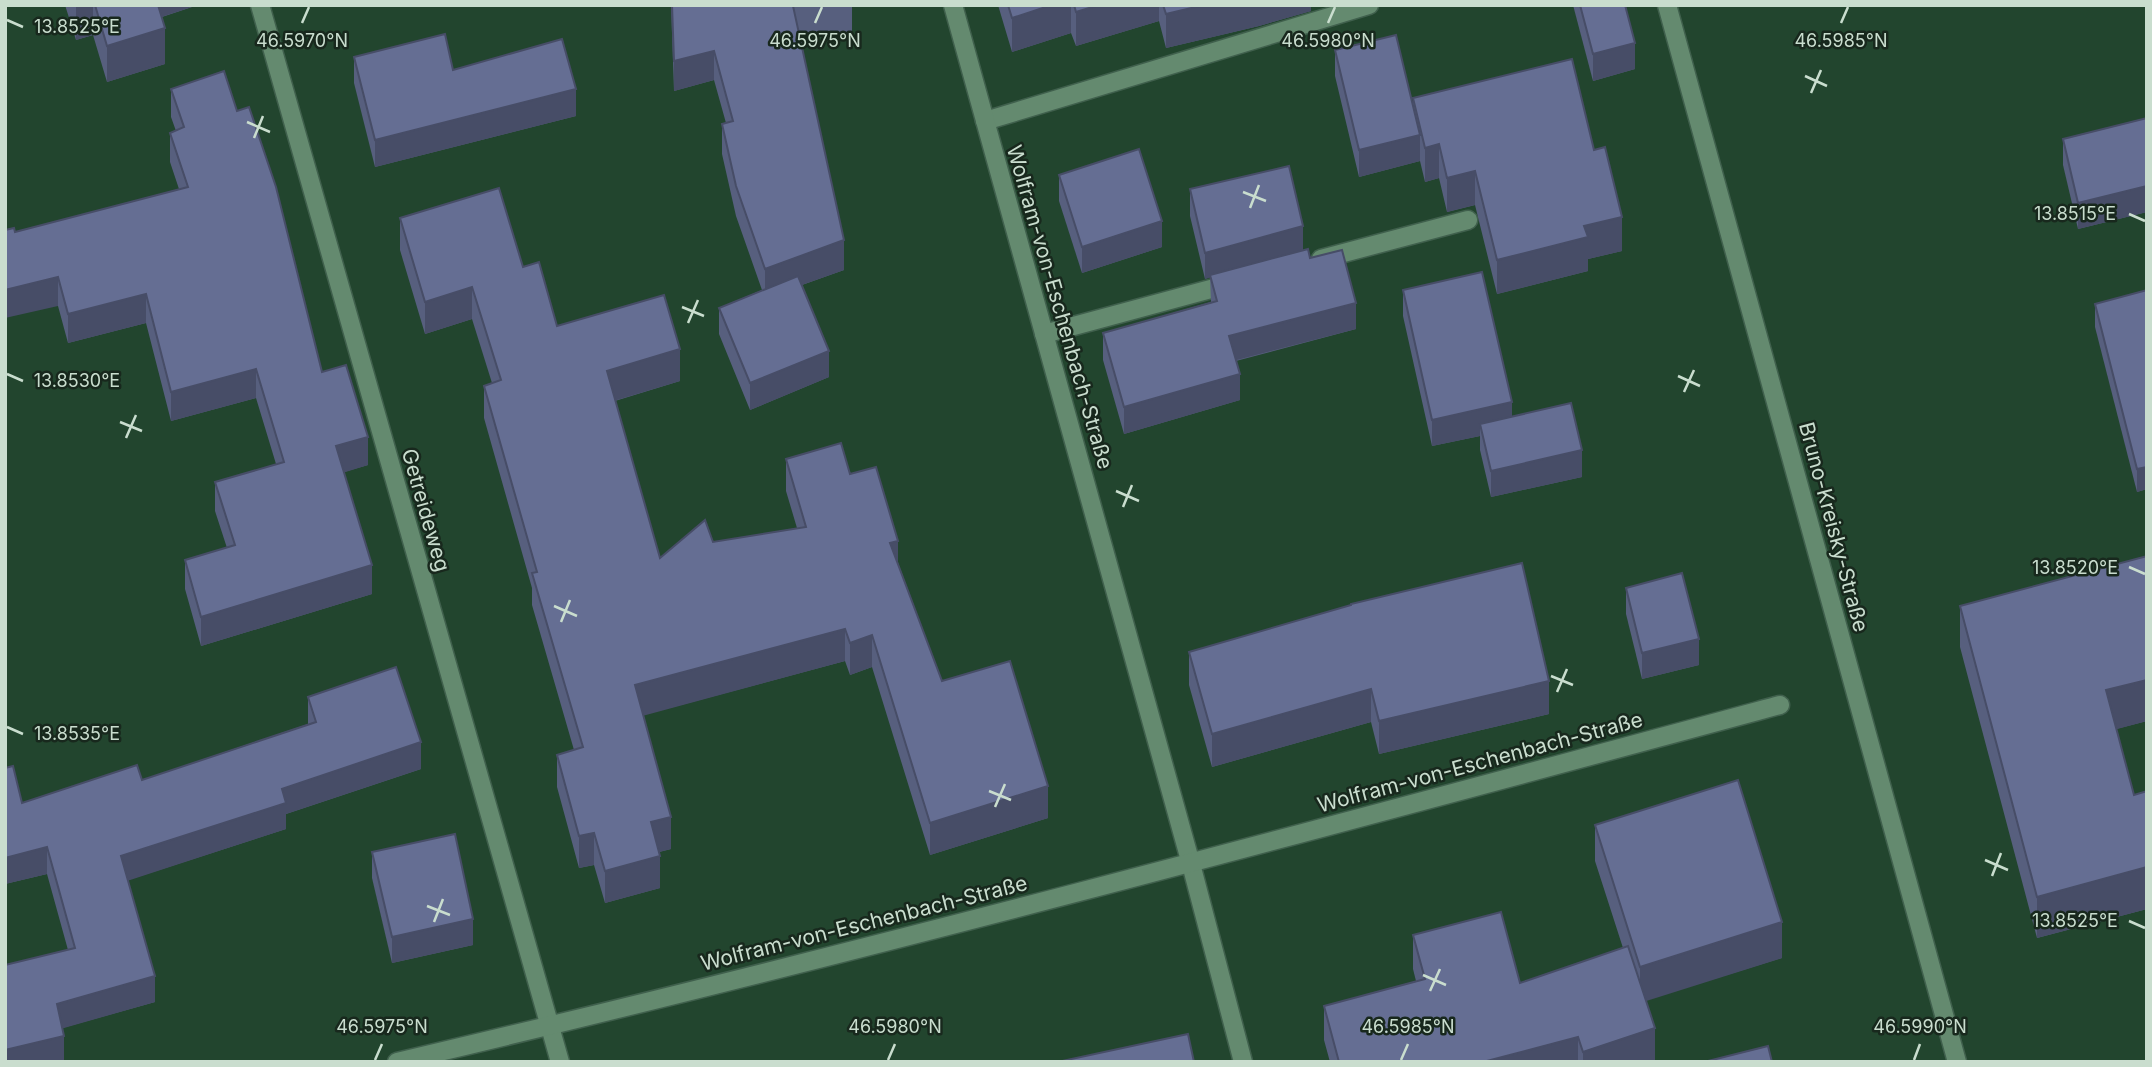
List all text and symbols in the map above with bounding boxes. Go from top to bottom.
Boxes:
text: 13.8525°E [34,16,120,37]
text: 46.5970°N [256,30,348,51]
text: 46.5975°N [769,30,861,51]
text: 46.5980°N [1281,30,1375,51]
text: 46.5985°N [1794,30,1888,51]
street label: Wolfram-von-Eschenbach-Straße [1002,142,1118,472]
text: 13.8515°E [2034,203,2116,224]
text: 13.8530°E [34,370,120,391]
street label: Bruno-Kreisky-Straße [1794,419,1874,635]
street label: Getreideweg [397,446,455,574]
text: 13.8520°E [2032,557,2118,578]
street label: Wolfram-von-Eschenbach-Straße [1315,706,1645,818]
text: 13.8535°E [34,723,120,744]
street label: Wolfram-von-Eschenbach-Straße [698,870,1030,976]
text: 13.8525°E [2032,910,2118,931]
text: 46.5975°N [336,1016,428,1037]
text: 46.5980°N [848,1016,942,1037]
text: 46.5985°N [1361,1016,1455,1037]
text: 46.5990°N [1873,1016,1967,1037]

